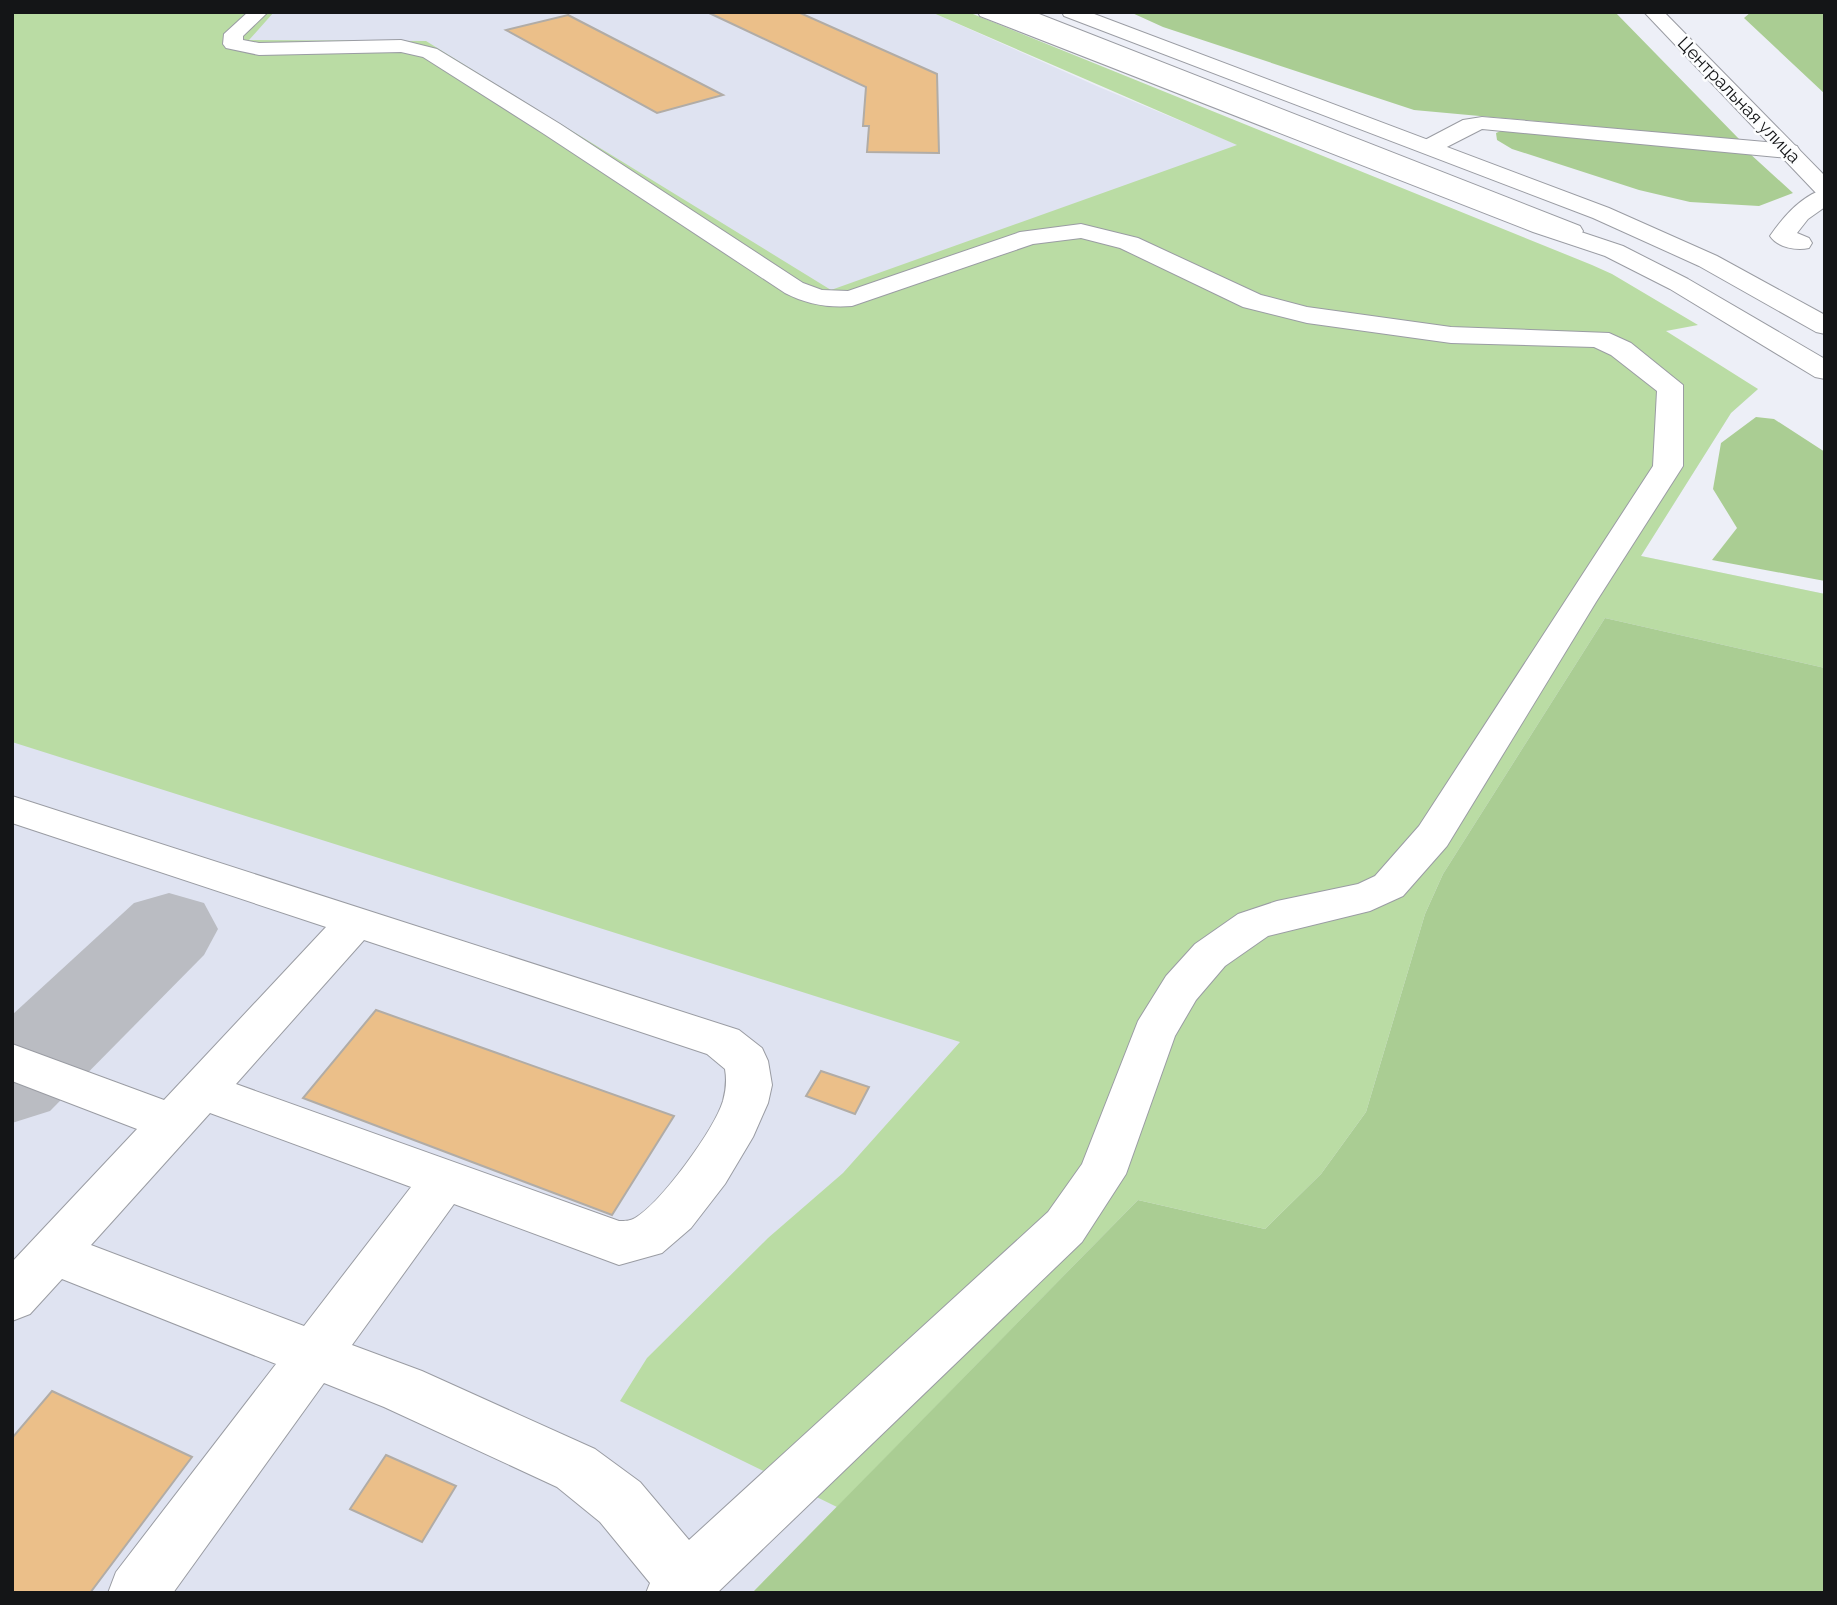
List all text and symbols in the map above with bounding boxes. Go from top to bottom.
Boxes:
street label: Центральная улица [1674,32,1805,167]

